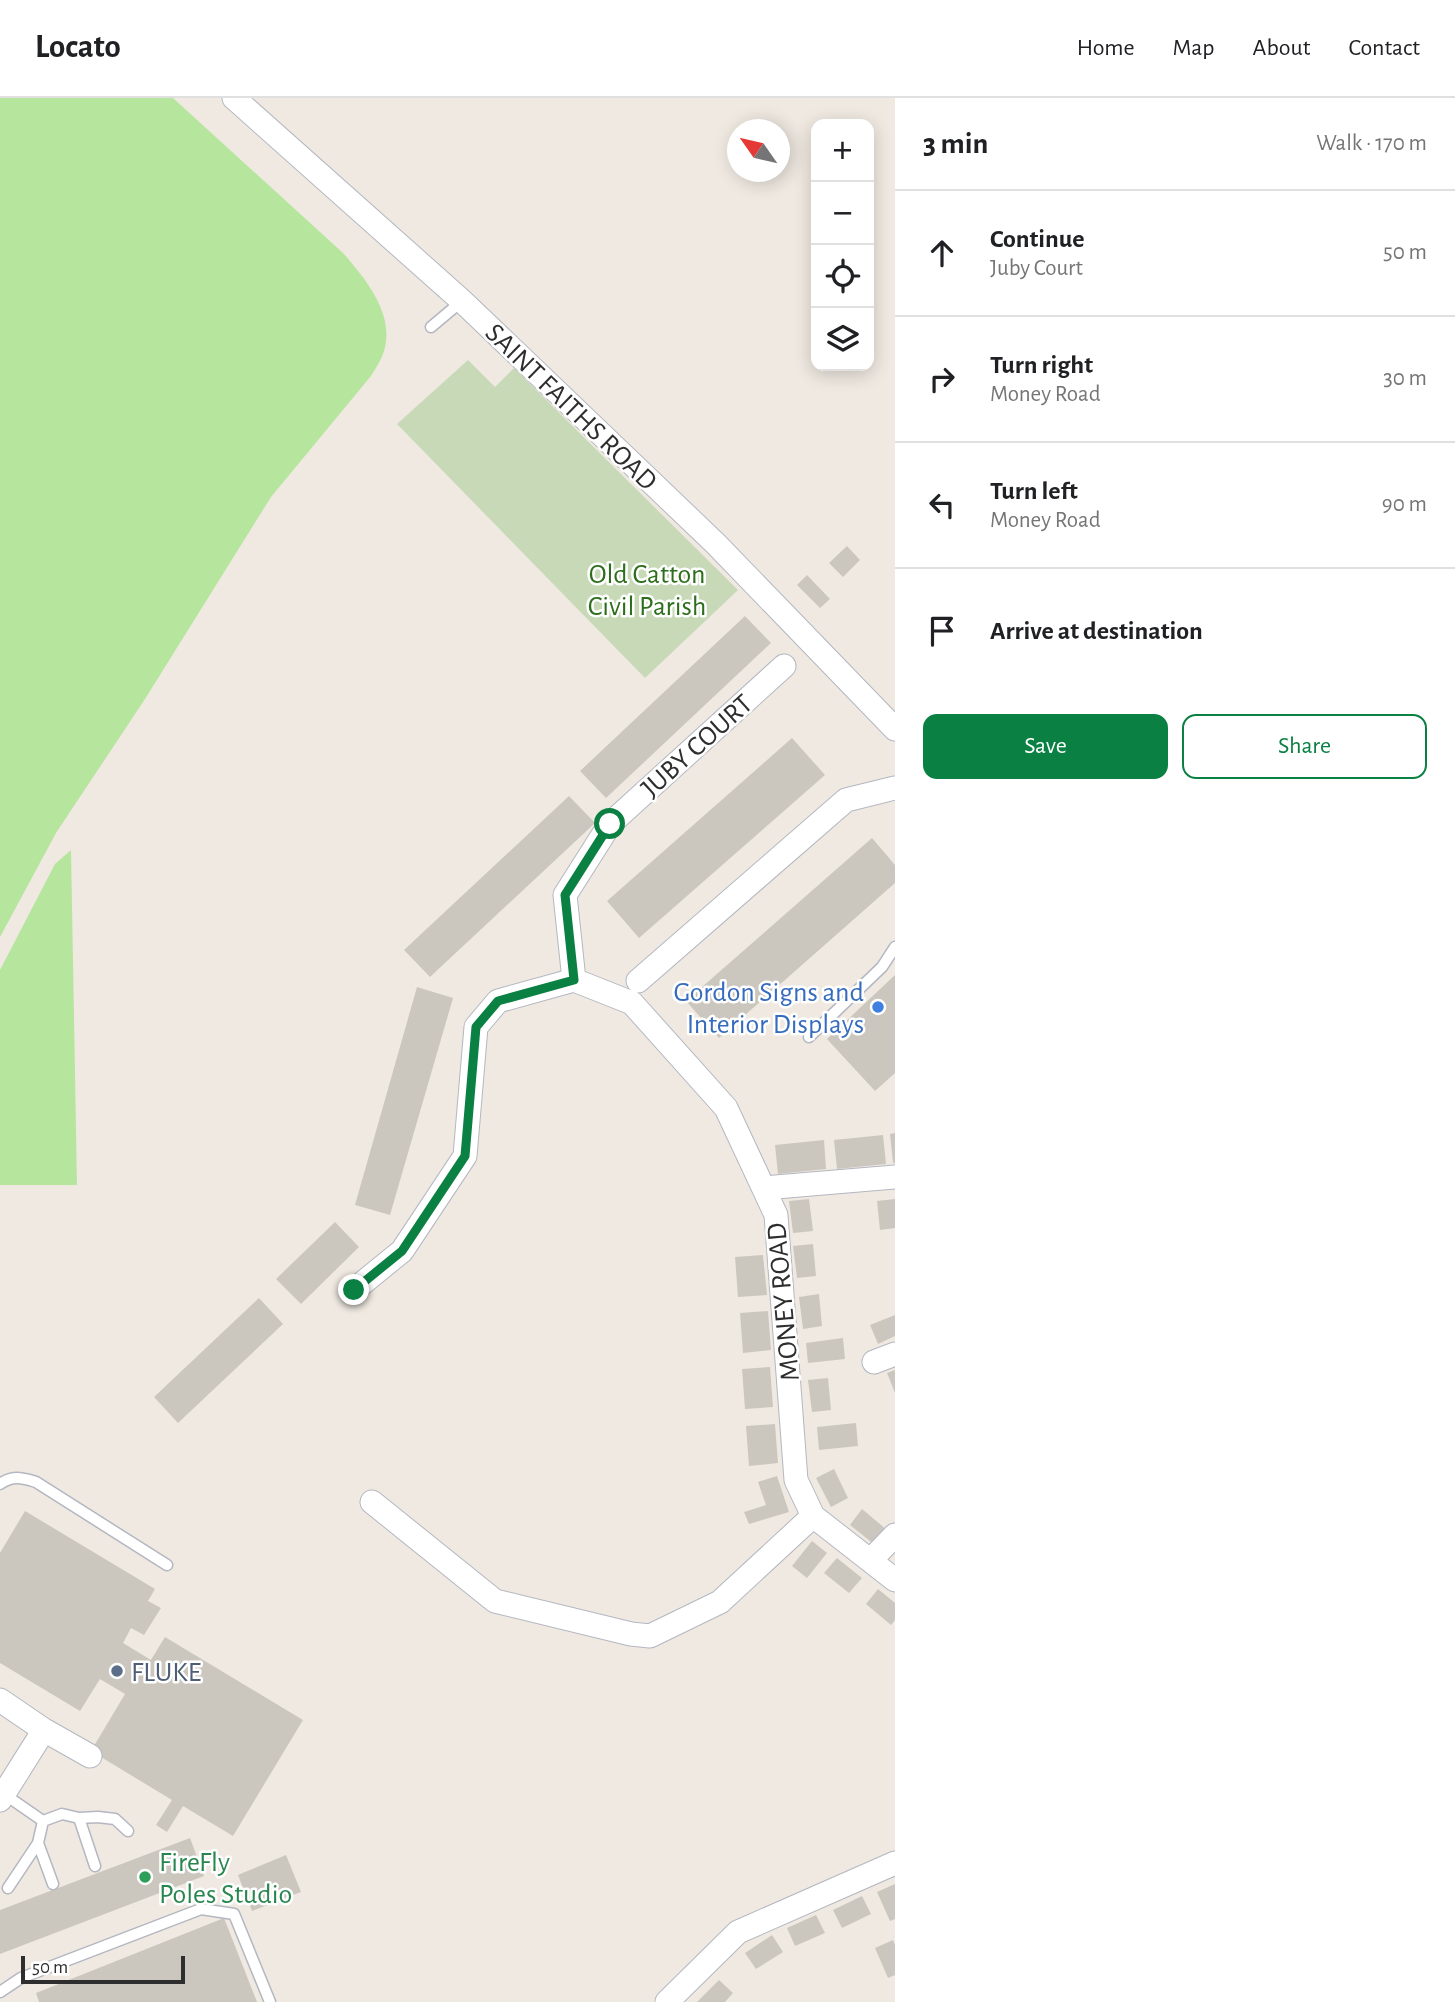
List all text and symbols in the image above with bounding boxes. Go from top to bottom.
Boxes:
text: Locato [35,31,121,64]
text: Home [1077,36,1135,60]
text: Map [1173,36,1215,60]
text: About [1253,36,1310,60]
text: Contact [1348,36,1420,60]
north arrow [727,119,790,182]
map controls [811,119,874,371]
button: + [811,119,874,182]
text: 3 min [923,129,988,159]
text: Walk · 170 m [1316,132,1427,155]
button: − [811,182,874,245]
text: Continue [990,226,1085,252]
icon: ahead [923,234,961,272]
text: 50 m [1383,241,1427,264]
button: locate [811,245,874,308]
text: Juby Court [990,257,1083,280]
button: layers [811,308,874,371]
street label: SAINT FAITHS ROAD [479,319,662,496]
text: Turn right [990,352,1093,378]
icon: right [923,360,961,398]
text: 30 m [1383,367,1427,390]
text: Money Road [990,383,1101,406]
text: Turn left [990,478,1078,504]
icon: left [923,486,961,524]
text: 90 m [1382,493,1427,516]
text: Money Road [990,509,1101,532]
park label: Old Catton Civil Parish [588,561,706,621]
icon: arrive [923,612,961,650]
text: Arrive at destination [990,618,1203,644]
street label: JUBY COURT [636,689,758,803]
button: Save [923,714,1168,779]
button: Share [1182,714,1427,779]
route start [594,808,625,839]
place label: Gordon Signs and Interior Displays [674,979,864,1039]
marker: Gordon Signs and Interior Displays [870,999,886,1015]
street label: MONEY ROAD [763,1221,805,1382]
route end [338,1274,369,1305]
place label: FLUKE [131,1659,201,1687]
marker: FLUKE [109,1663,125,1679]
place label: FireFly Poles Studio [159,1849,292,1909]
marker: FireFly Poles Studio [137,1869,153,1885]
scale bar [21,1953,186,1985]
text: 50 m [32,1958,68,1977]

